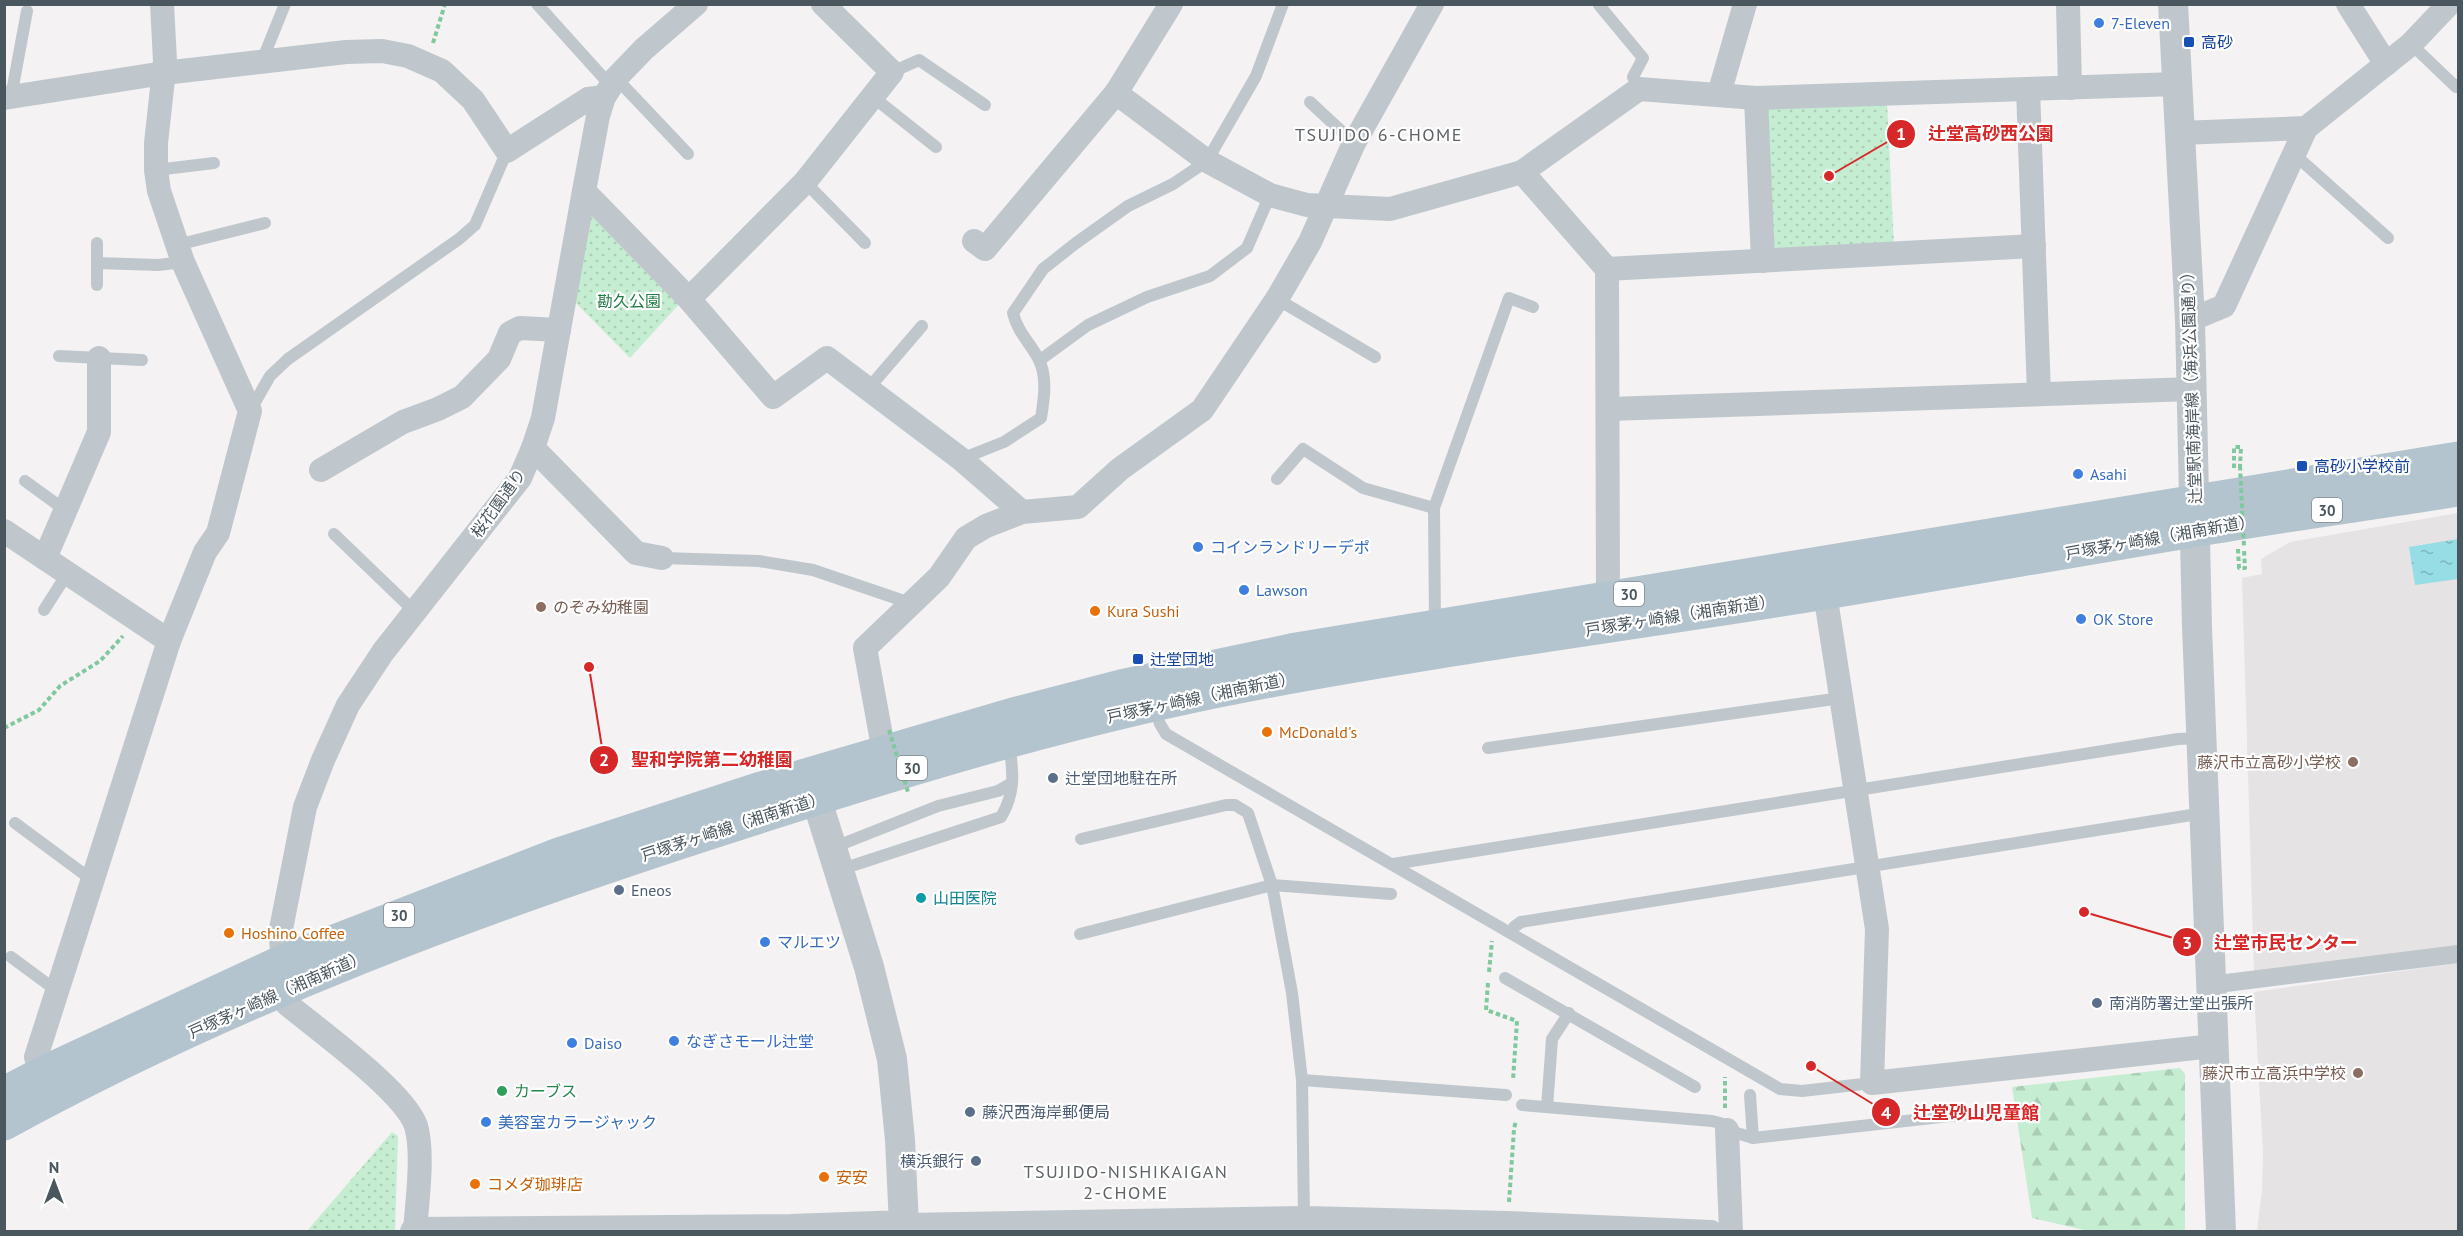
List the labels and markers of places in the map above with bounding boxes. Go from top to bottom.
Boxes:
place label: 7-Eleven [2111,13,2170,33]
marker: 7-Eleven [2092,16,2106,30]
place label: 高砂 [2201,32,2233,52]
marker: 高砂 [2182,35,2196,49]
callout: 辻堂高砂西公園 [1886,116,2066,152]
place label: 高砂小学校前 [2314,456,2410,476]
marker: 高砂小学校前 [2295,459,2309,473]
place label: Asahi [2090,464,2127,484]
marker: Asahi [2071,467,2085,481]
place label: コインランドリーデポ [1210,537,1370,557]
marker: コインランドリーデポ [1191,540,1205,554]
place label: Lawson [1256,580,1308,600]
marker: Lawson [1237,583,1251,597]
place label: のぞみ幼稚園 [553,597,649,617]
marker: のぞみ幼稚園 [534,600,548,614]
place label: Kura Sushi [1107,601,1179,621]
marker: Kura Sushi [1088,604,1102,618]
place label: OK Store [2093,609,2153,629]
marker: OK Store [2074,612,2088,626]
place label: 辻堂団地 [1150,649,1214,669]
marker: 辻堂団地 [1131,652,1145,666]
place label: McDonald's [1279,722,1357,742]
marker: McDonald's [1260,725,1274,739]
callout: 聖和学院第二幼稚園 [589,742,805,778]
place label: 藤沢市立高砂小学校 [2197,752,2341,772]
marker: 藤沢市立高砂小学校 [2346,755,2360,769]
place label: 辻堂団地駐在所 [1065,768,1177,788]
marker: 辻堂団地駐在所 [1046,771,1060,785]
place label: Eneos [631,880,672,900]
marker: Eneos [612,883,626,897]
place label: 山田医院 [933,888,997,908]
marker: 山田医院 [914,891,928,905]
place label: Hoshino Coffee [241,923,345,943]
callout: 辻堂市民センター [2172,924,2370,960]
marker: Hoshino Coffee [222,926,236,940]
place label: マルエツ [777,932,841,952]
marker: マルエツ [758,935,772,949]
place label: 南消防署辻堂出張所 [2109,993,2253,1013]
marker: 南消防署辻堂出張所 [2090,996,2104,1010]
place label: なぎさモール辻堂 [686,1031,814,1051]
place label: Daiso [584,1033,622,1053]
marker: なぎさモール辻堂 [667,1034,681,1048]
marker: Daiso [565,1036,579,1050]
place label: 藤沢市立高浜中学校 [2202,1063,2346,1083]
marker: 藤沢市立高浜中学校 [2351,1066,2365,1080]
place label: カーブス [514,1081,577,1101]
marker: カーブス [495,1084,509,1098]
callout: 辻堂砂山児童館 [1871,1094,2051,1130]
place label: 藤沢西海岸郵便局 [982,1102,1110,1122]
marker: 藤沢西海岸郵便局 [963,1105,977,1119]
place label: 美容室カラージャック [498,1112,657,1132]
marker: 美容室カラージャック [479,1115,493,1129]
place label: 横浜銀行 [900,1151,964,1171]
marker: 横浜銀行 [969,1154,983,1168]
place label: 安安 [836,1167,868,1187]
marker: 安安 [817,1170,831,1184]
place label: コメダ珈琲店 [487,1174,583,1194]
marker: コメダ珈琲店 [468,1177,482,1191]

